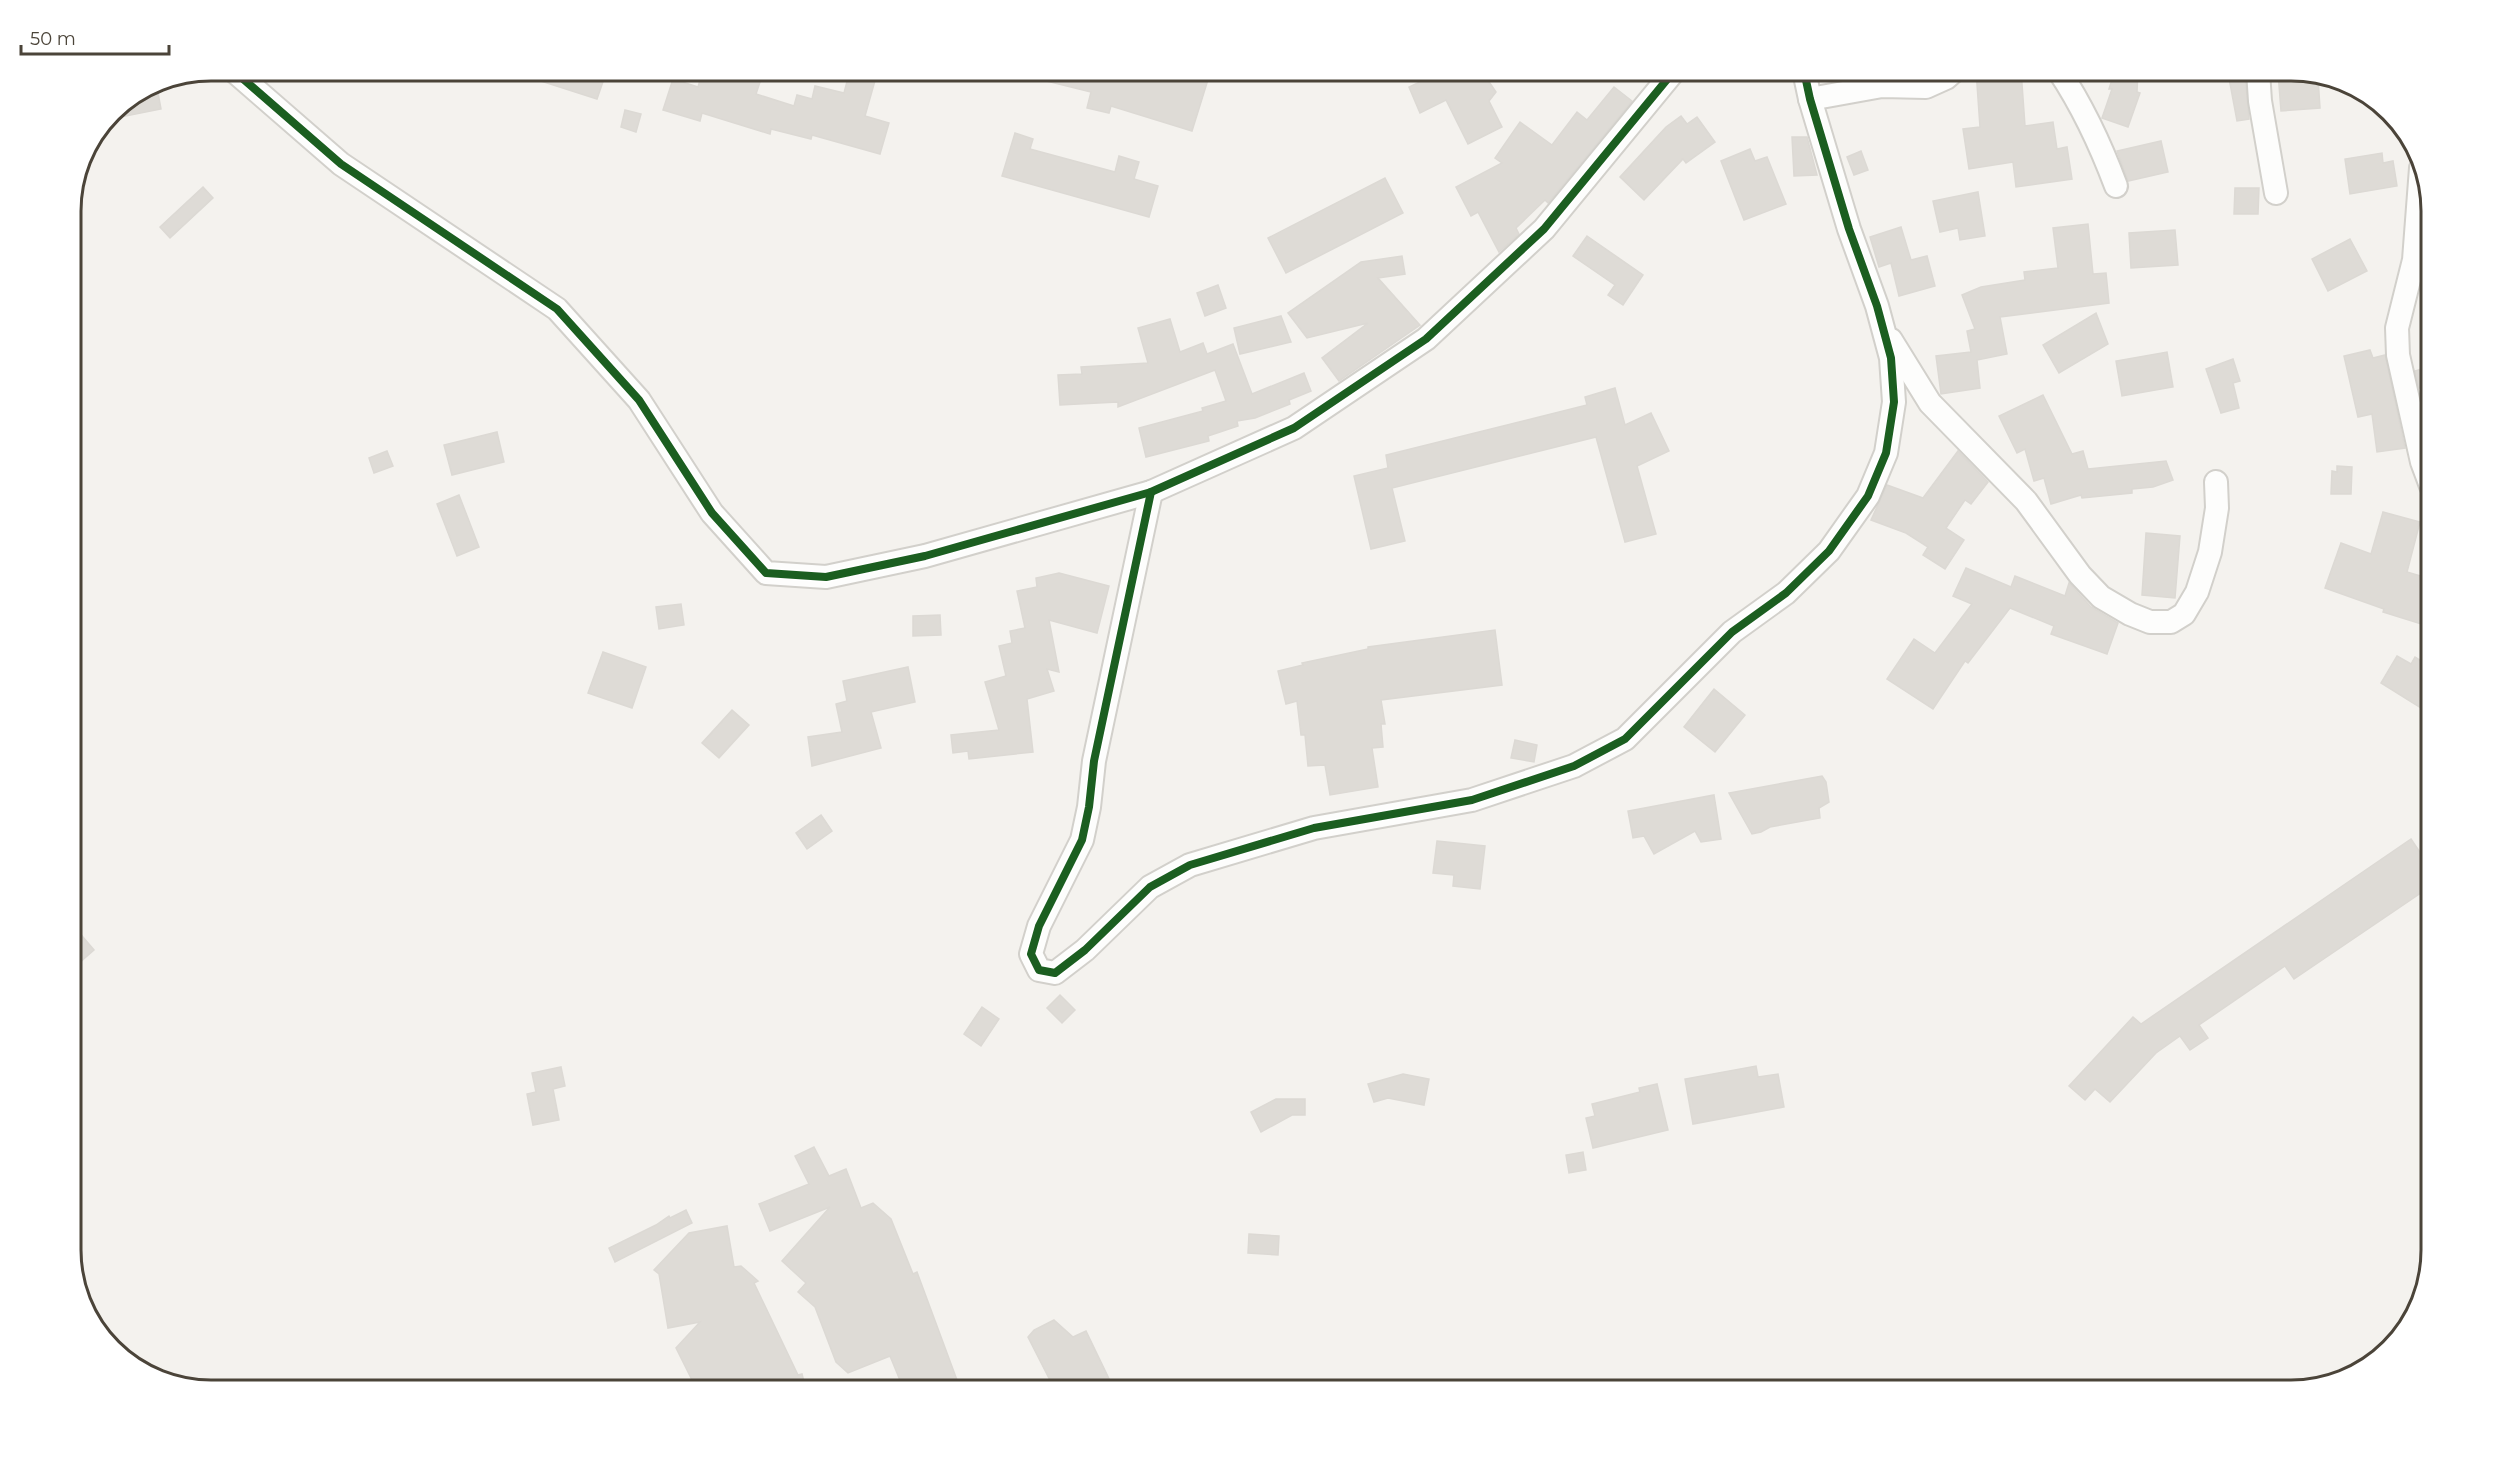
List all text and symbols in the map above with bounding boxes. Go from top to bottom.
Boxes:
scale bar [21,18,170,56]
text: 50 m [30,28,76,50]

